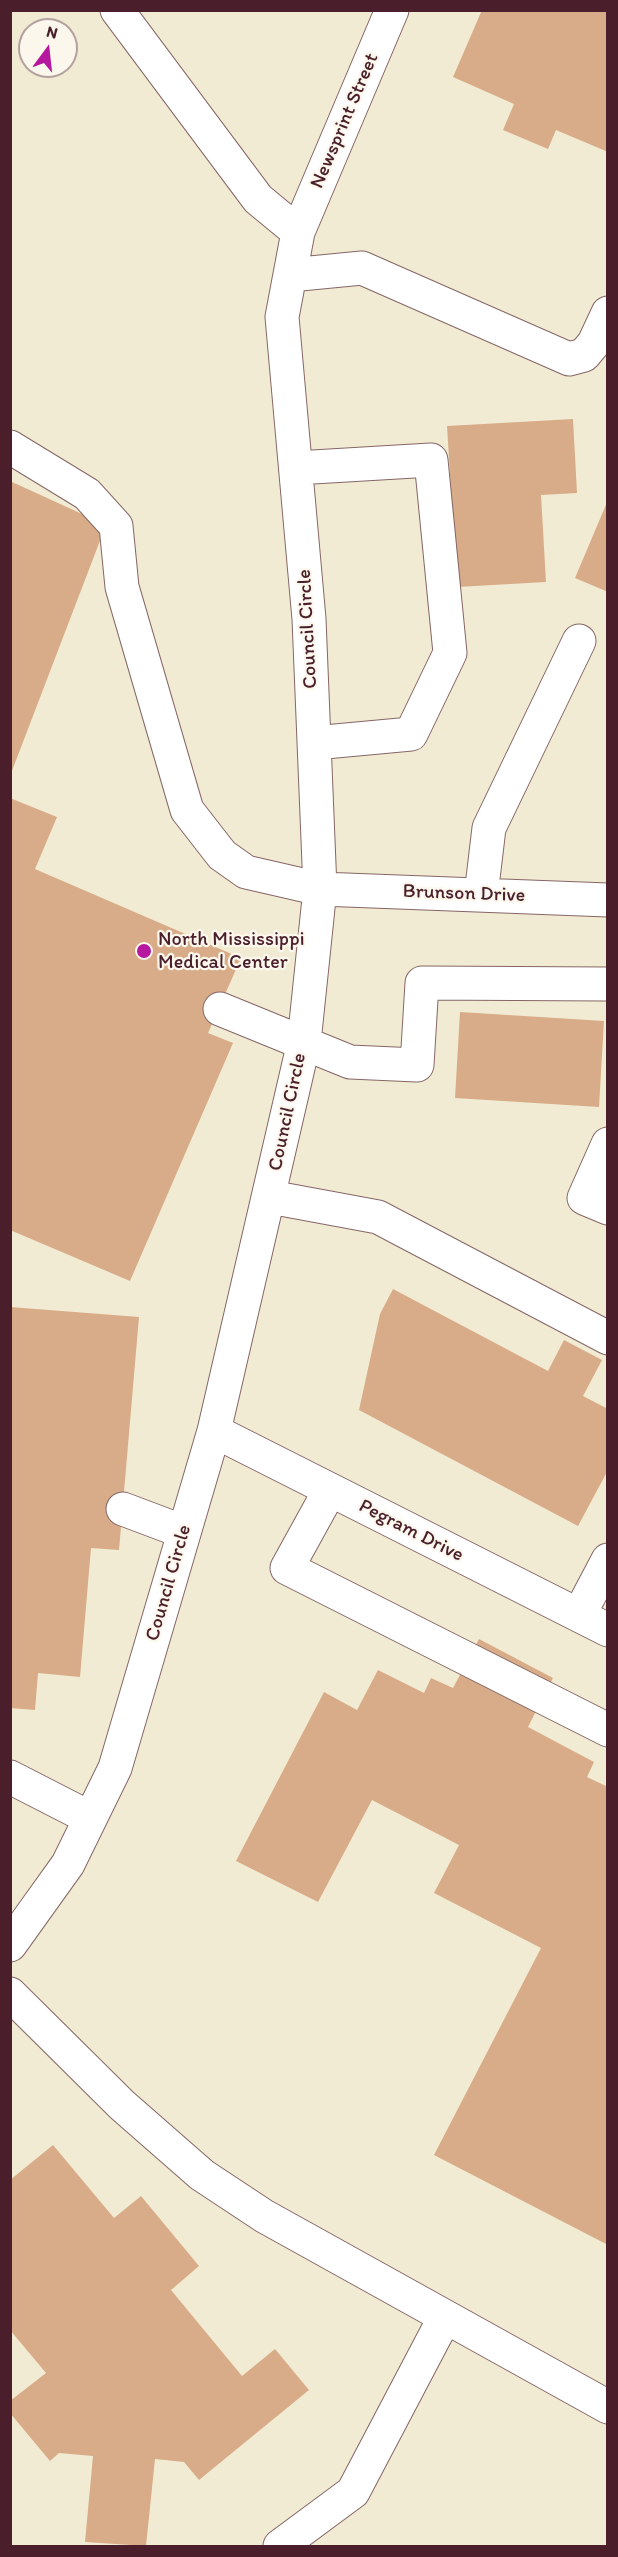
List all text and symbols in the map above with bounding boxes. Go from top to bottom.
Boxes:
north arrow [18,18,78,78]
text: N [45,21,60,43]
street label: Newsprint Street [306,50,384,192]
street label: Council Circle [293,569,323,689]
street label: Brunson Drive [402,880,526,908]
place label: North Mississippi Medical Center [158,928,305,975]
marker: North Mississippi Medical Center [135,942,153,960]
street label: Council Circle [264,1051,312,1173]
street label: Pegram Drive [355,1494,467,1568]
street label: Council Circle [141,1522,197,1644]

